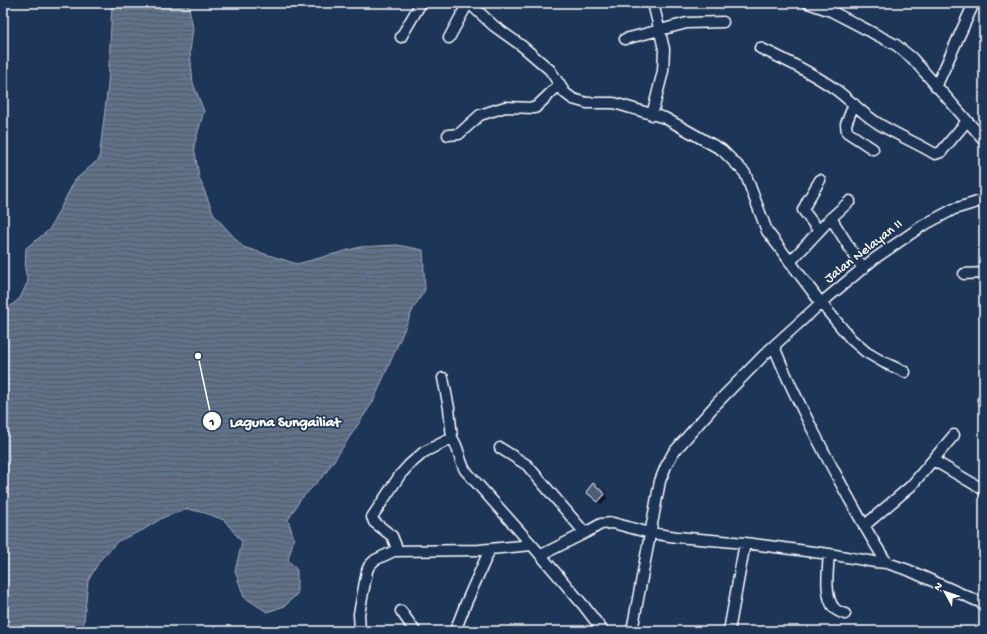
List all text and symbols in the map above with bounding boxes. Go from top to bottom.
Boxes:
street label: Jalan Nelayan II [821,216,907,288]
callout: Laguna Sungailiat [202,408,349,435]
text: Laguna Sungailiat [230,414,342,432]
text: 1 [209,416,215,430]
north arrow [925,572,965,612]
text: N [932,580,946,593]

